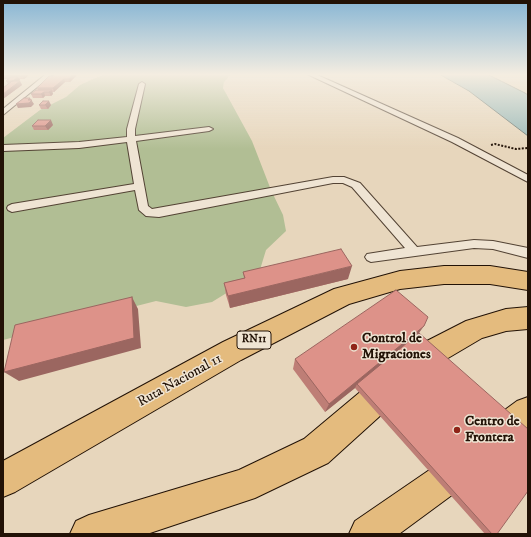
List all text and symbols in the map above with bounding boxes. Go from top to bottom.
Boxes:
road number: RN11 [237,331,271,349]
place label: Control de Migraciones [362,331,431,364]
marker: Control de Migraciones [349,342,359,352]
street label: Ruta Nacional 11 [135,351,225,411]
place label: Centro de Frontera [465,414,520,446]
marker: Centro de Frontera [452,425,462,435]

